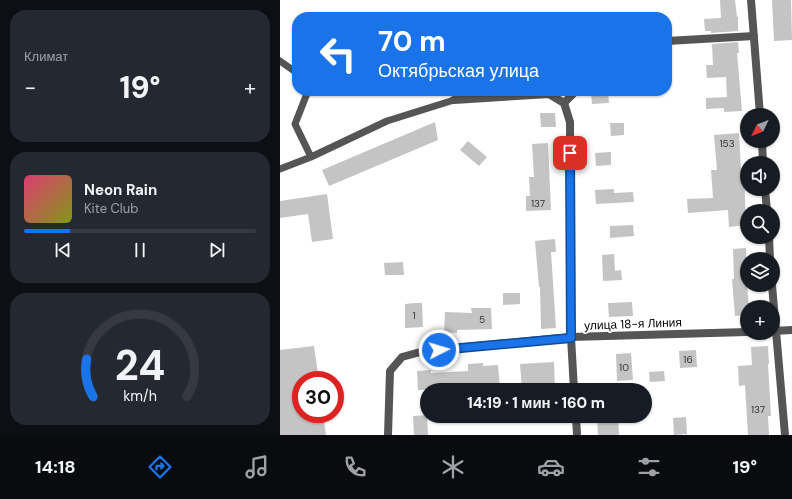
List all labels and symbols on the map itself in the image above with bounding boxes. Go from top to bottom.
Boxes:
north arrow [740,108,780,148]
pin [553,136,587,170]
house number: 153 [719,137,735,150]
house number: 137 [531,197,545,210]
house number: 1 [412,309,416,322]
house number: 5 [479,313,485,326]
street label: улица 18-я Линия [584,314,682,334]
position arrow [418,329,460,371]
house number: 16 [683,353,693,366]
house number: 10 [619,361,629,374]
speed limit sign: 30 [292,371,344,423]
house number: 137 [751,403,765,416]

